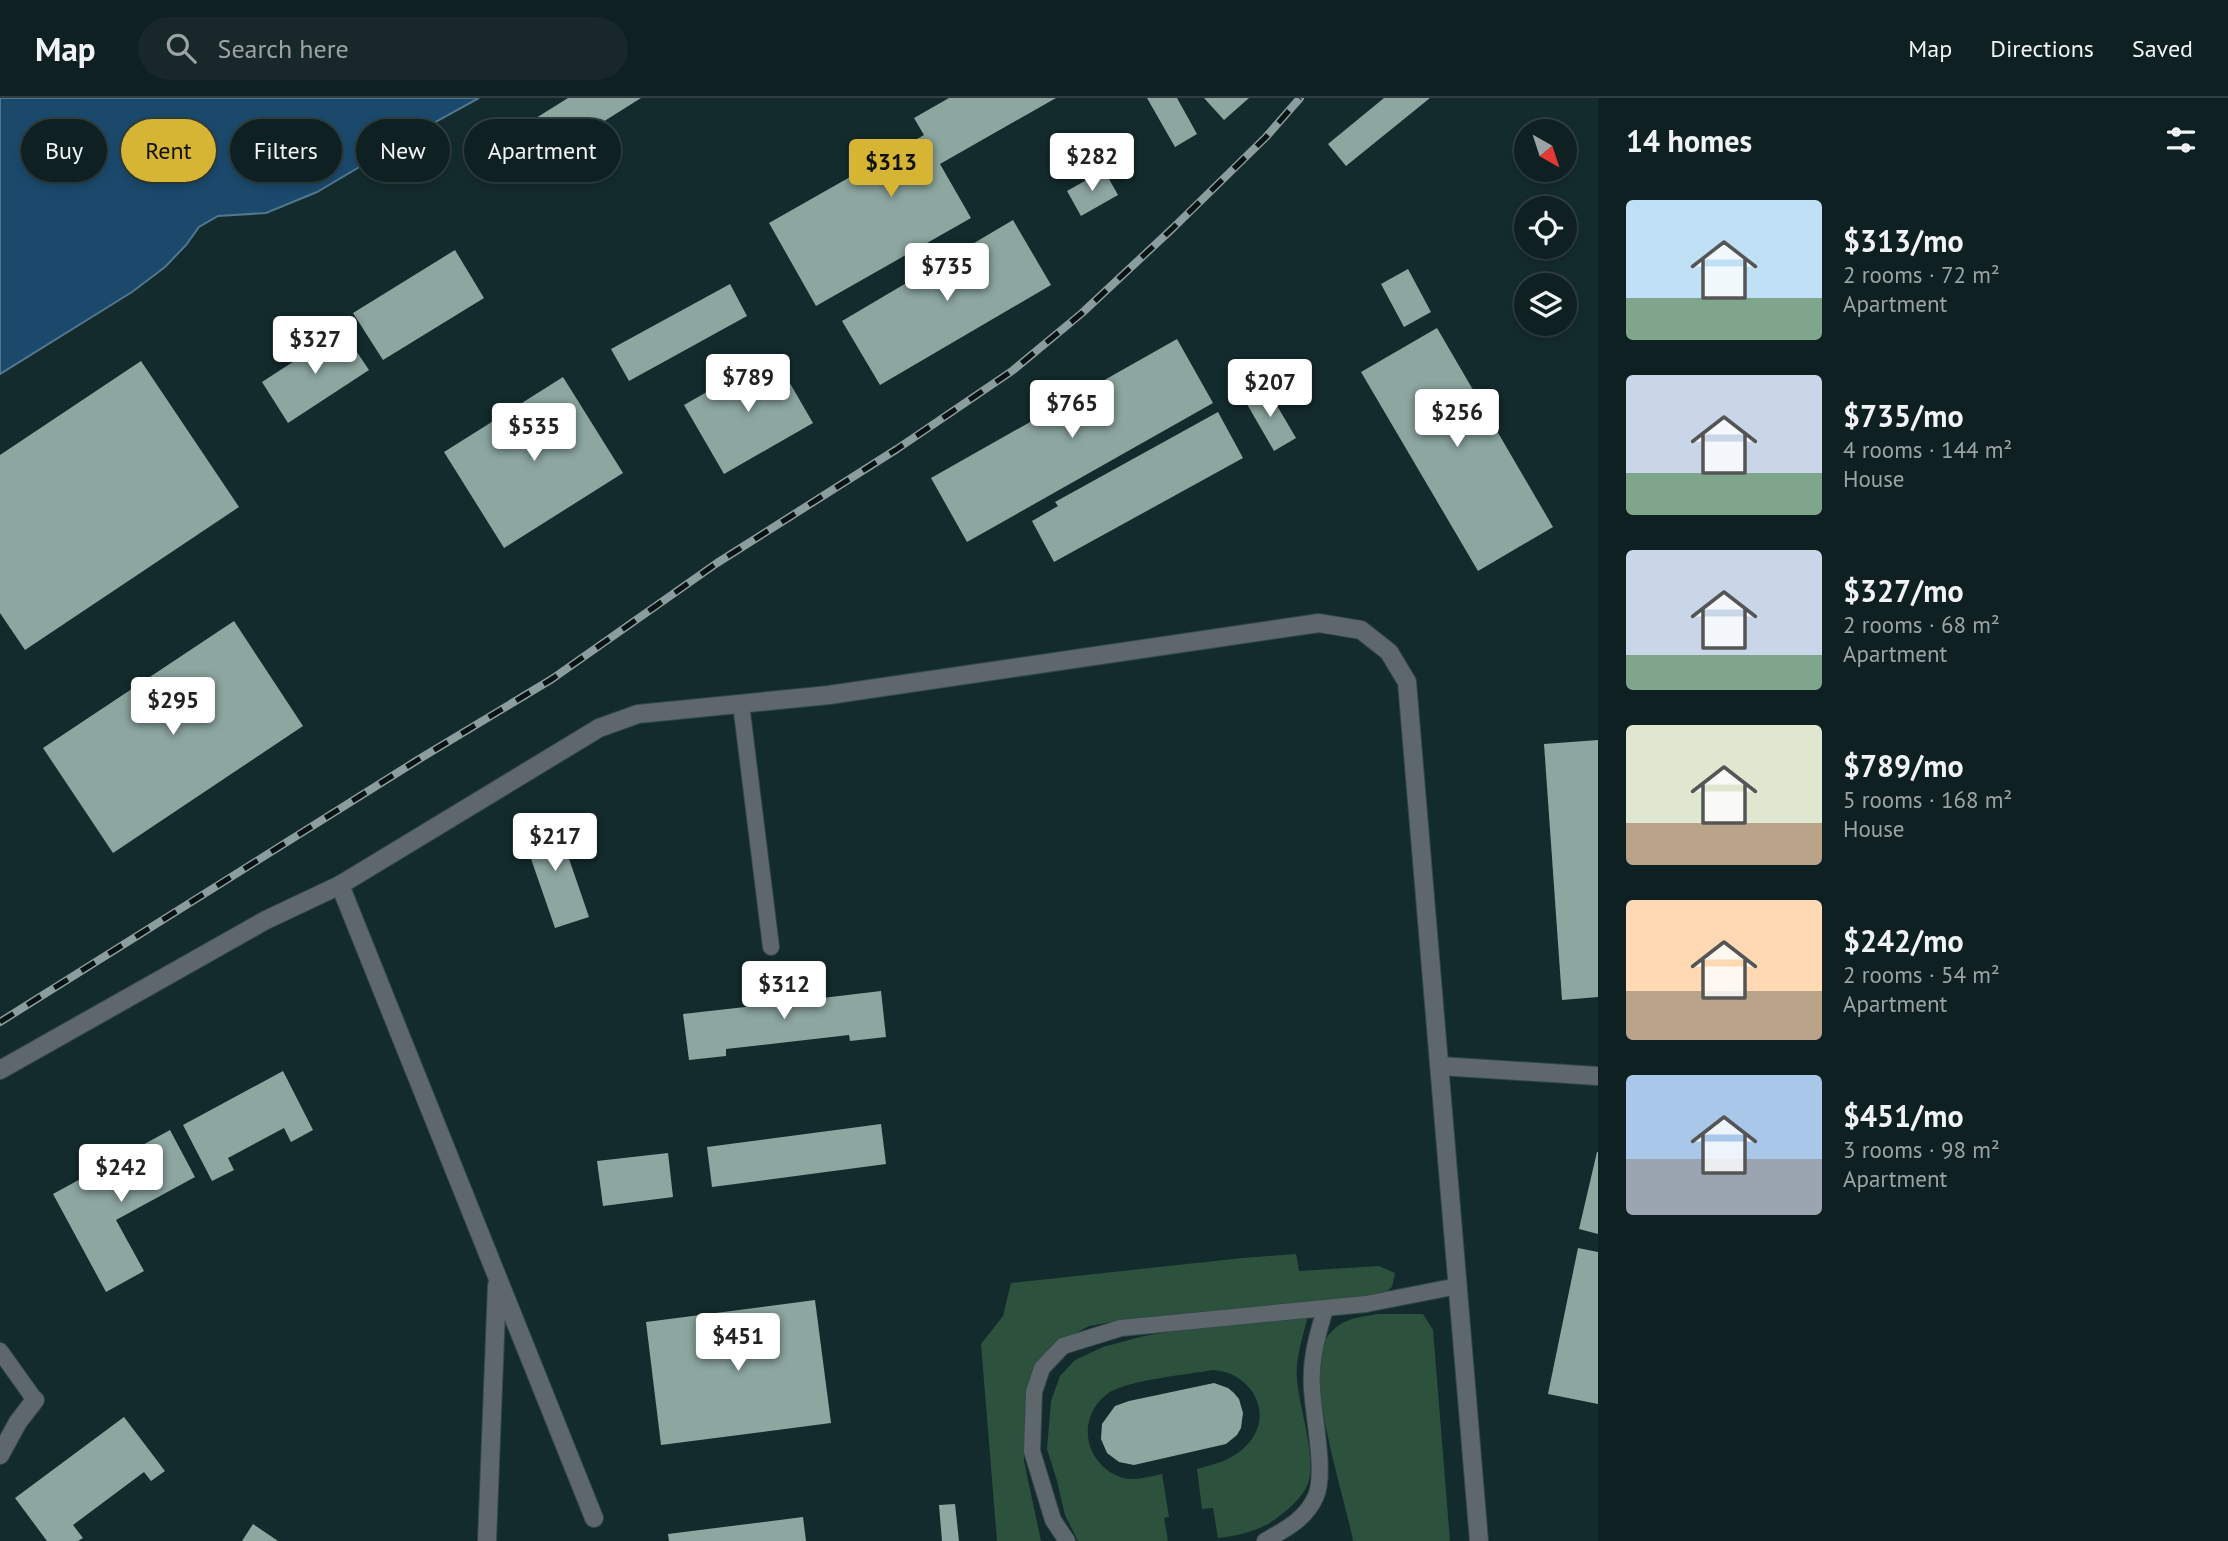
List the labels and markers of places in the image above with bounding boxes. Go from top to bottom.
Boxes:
pin: $282 [1051,134,1133,193]
pin: $313 [850,140,932,199]
pin: $735 [906,244,988,303]
pin: $327 [274,316,356,376]
pin: $789 [707,354,789,414]
pin: $207 [1229,360,1311,419]
pin: $765 [1031,380,1113,440]
pin: $256 [1416,390,1498,449]
pin: $535 [493,404,575,463]
pin: $295 [132,678,214,737]
pin: $217 [514,814,596,873]
pin: $312 [743,962,825,1021]
pin: $242 [80,1144,162,1204]
pin: $451 [697,1314,779,1373]

